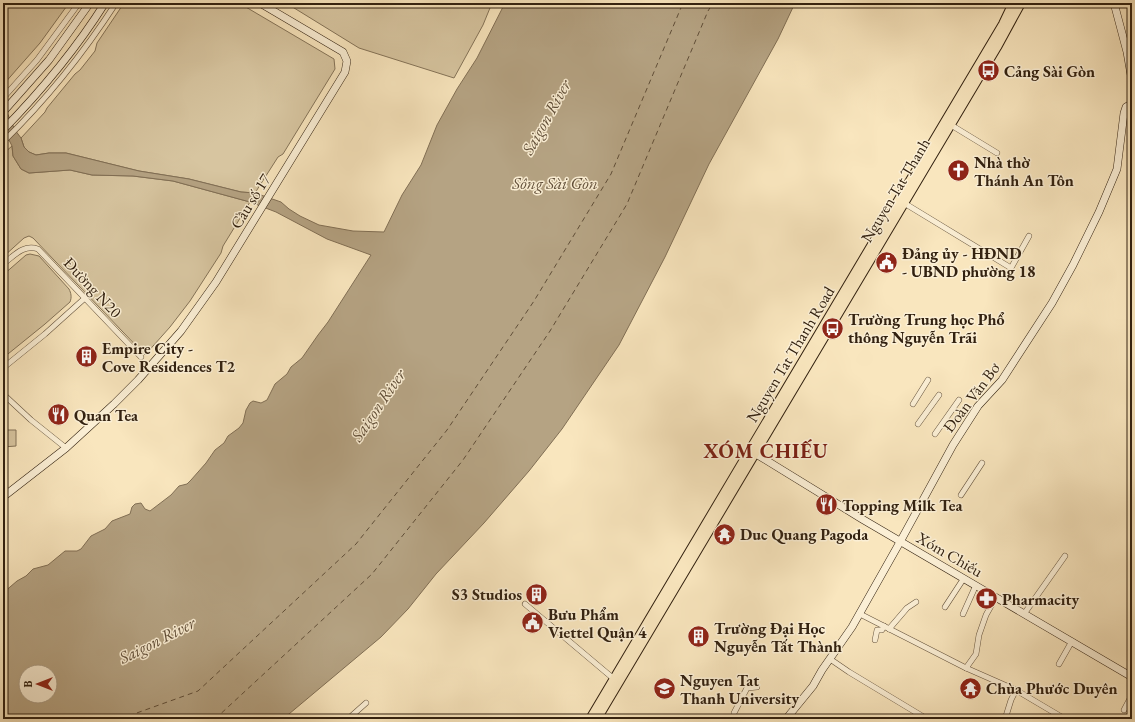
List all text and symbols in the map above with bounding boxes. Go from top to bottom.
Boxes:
bus stop icon: Cảng Sài Gòn [975,58,1001,84]
place label: Cảng Sài Gòn [1004,61,1095,82]
water label: Saigon River [516,74,576,159]
street label: Nguyen Tat Thanh [856,134,935,246]
place label: Nhà thờ Thánh An Tôn [974,152,1074,191]
church icon: Nhà thờ Thánh An Tôn [945,158,971,184]
street label: Cầu số 17 [225,170,276,233]
water label: Sông Sài Gòn [511,172,598,194]
place label: Đảng ủy - HĐND - UBND phường 18 [902,243,1035,282]
public building icon: Đảng ủy - HĐND - UBND phường 18 [873,249,899,275]
street label: Đường N20 [59,252,126,322]
street label: Nguyen Tat Thanh Road [742,282,840,426]
place label: Trường Trung học Phổ thông Nguyễn Trãi [848,309,1004,348]
bus stop icon: Trường Trung học Phổ thông Nguyễn Trãi [819,315,845,341]
place label: Empire City - Cove Residences T2 [102,338,236,377]
building icon: Empire City - Cove Residences T2 [74,344,100,370]
street label: Đoàn Văn Bơ [938,357,1005,437]
water label: Saigon River [345,363,411,446]
restaurant icon: Quan Tea [46,402,72,428]
place label: Quan Tea [74,405,139,426]
district label: XÓM CHIẾU [702,438,829,464]
restaurant icon: Topping Milk Tea [813,492,839,518]
place label: Topping Milk Tea [842,495,964,516]
temple icon: Duc Quang Pagoda [711,521,737,547]
place label: Duc Quang Pagoda [740,524,869,545]
street label: Xóm Chiếu [912,527,987,582]
building icon: S3 Studios [524,581,550,607]
place label: S3 Studios [452,584,522,605]
pharmacy icon: Pharmacity [973,586,999,612]
place label: Pharmacity [1002,589,1080,610]
place label: Bưu Phẩm Viettel Quận 4 [548,604,647,643]
public building icon: Bưu Phẩm Viettel Quận 4 [520,610,546,636]
water label: Saigon River [114,611,200,669]
place label: Trường Đại Học Nguyễn Tất Thành [714,618,842,657]
building icon: Trường Đại Học Nguyễn Tất Thành [685,624,711,650]
north arrow [18,664,58,704]
place label: Nguyen Tat Thanh University [680,670,800,709]
temple icon: Chùa Phước Duyên [958,675,984,701]
school or university icon: Nguyen Tat Thanh University [652,676,678,702]
place label: Chùa Phước Duyên [986,678,1117,699]
text: B [21,680,35,687]

